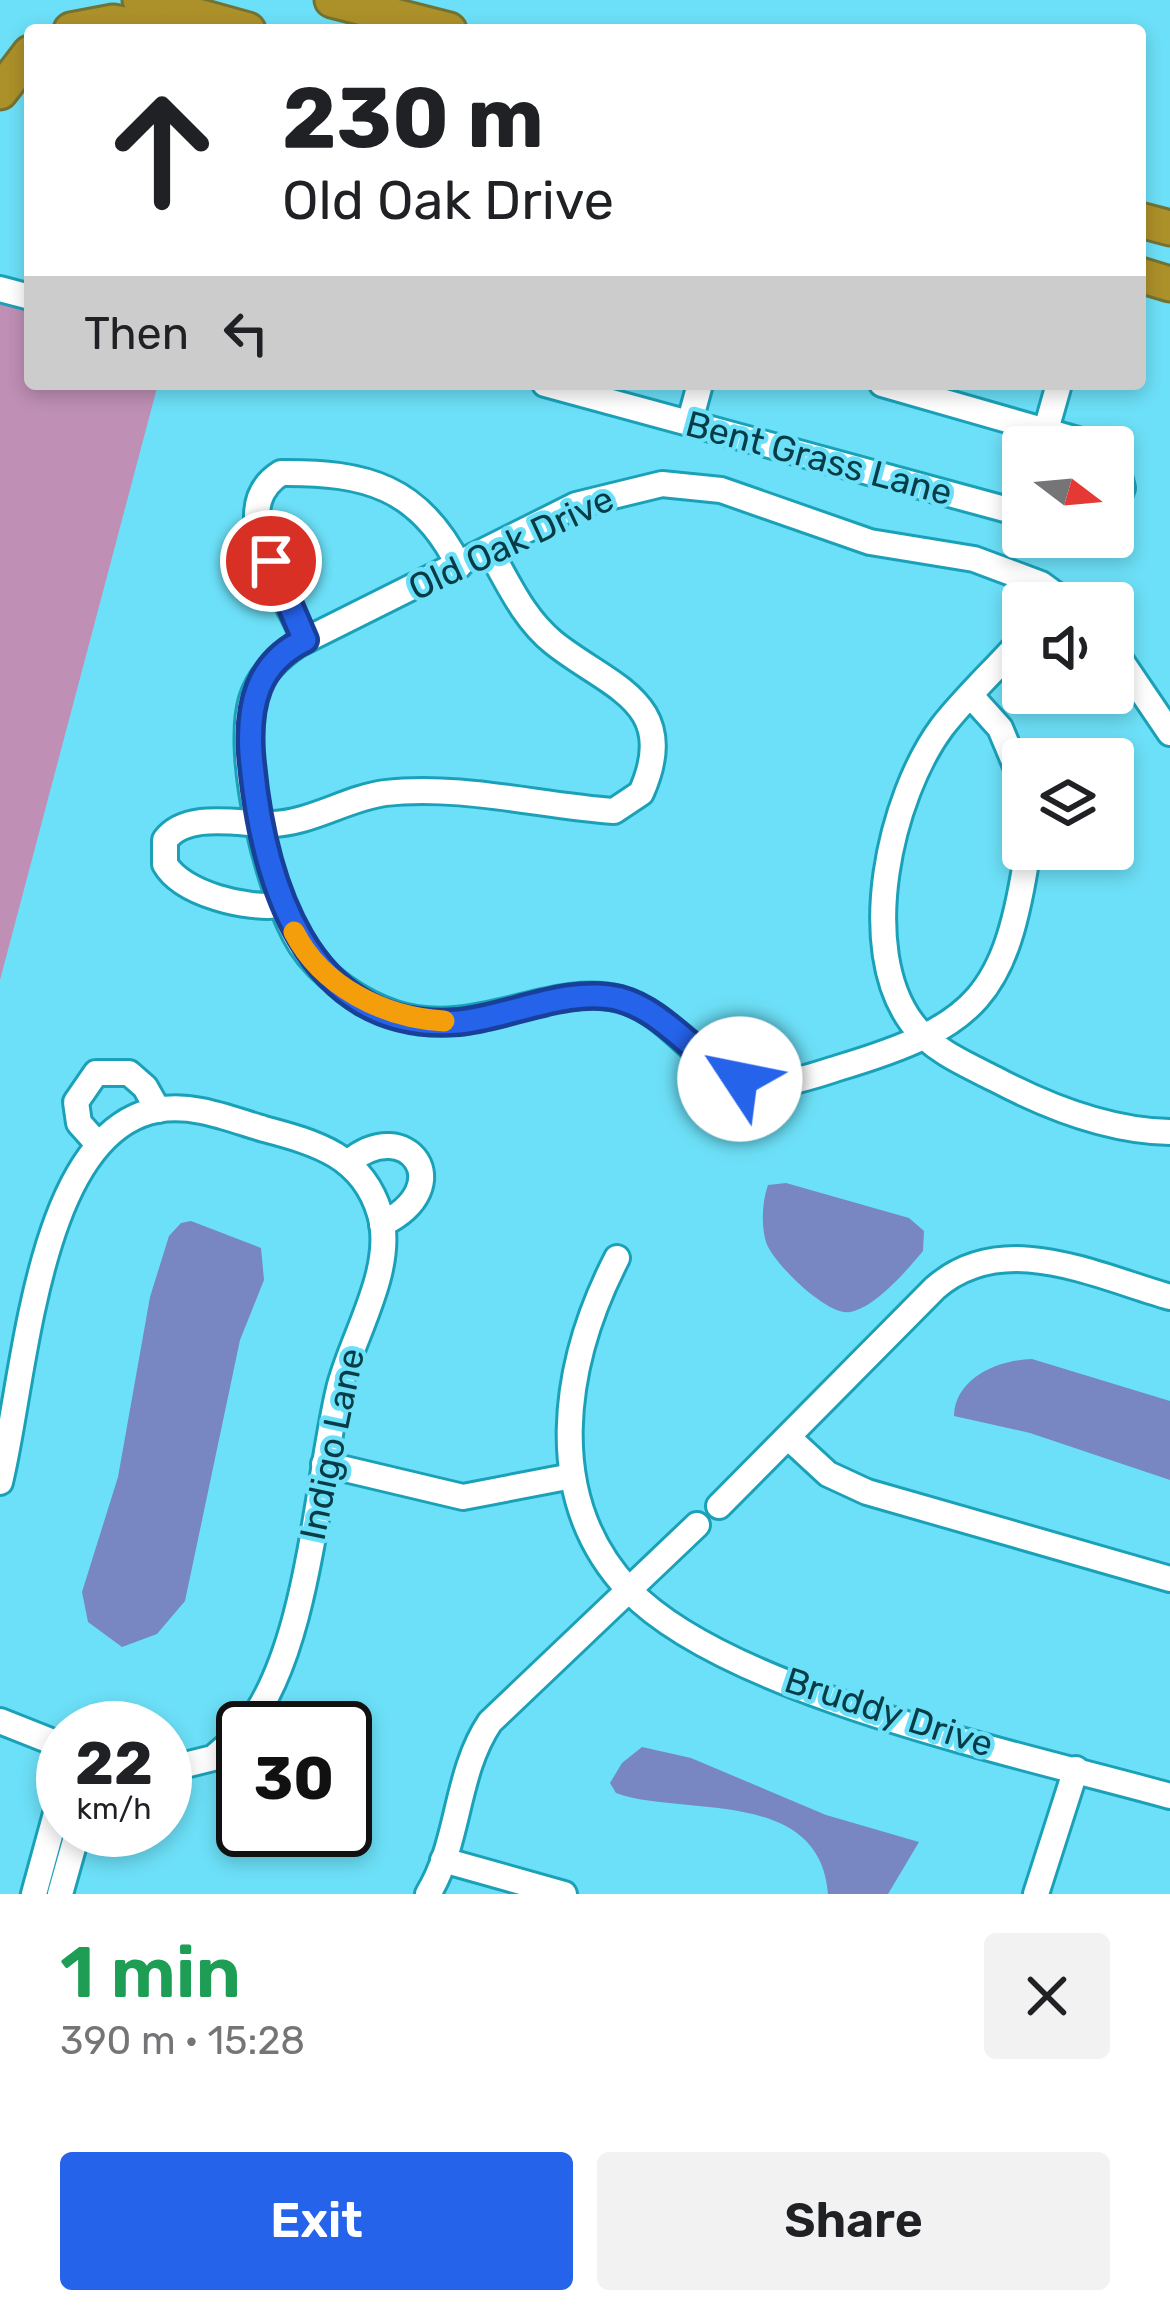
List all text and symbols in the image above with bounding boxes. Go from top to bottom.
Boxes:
text: 230 m [282,68,544,168]
icon: ahead [84,72,240,228]
text: Old Oak Drive [282,169,614,233]
icon: left [213,300,279,366]
text: Then [84,307,189,360]
street label: Bent Grass Lane [681,402,957,514]
north arrow [1002,426,1134,558]
map controls [1002,426,1134,870]
street label: Old Oak Drive [402,477,620,609]
pin [220,510,322,612]
icon: arrive [238,528,304,594]
button: sound [1002,582,1134,714]
button: layers [1002,738,1134,870]
position arrow [677,1016,803,1142]
street label: Indigo Lane [291,1344,373,1544]
street label: Bruddy Drive [779,1658,999,1766]
speed limit sign: 30 [216,1701,372,1857]
text: 22 [75,1728,153,1799]
text: km/h [77,1791,151,1827]
text: 1 min [60,1930,241,2015]
button: close [984,1933,1110,2059]
text: 390 m · 15:28 [60,2018,305,2064]
button: Exit [60,2152,573,2290]
button: Share [597,2152,1110,2290]

